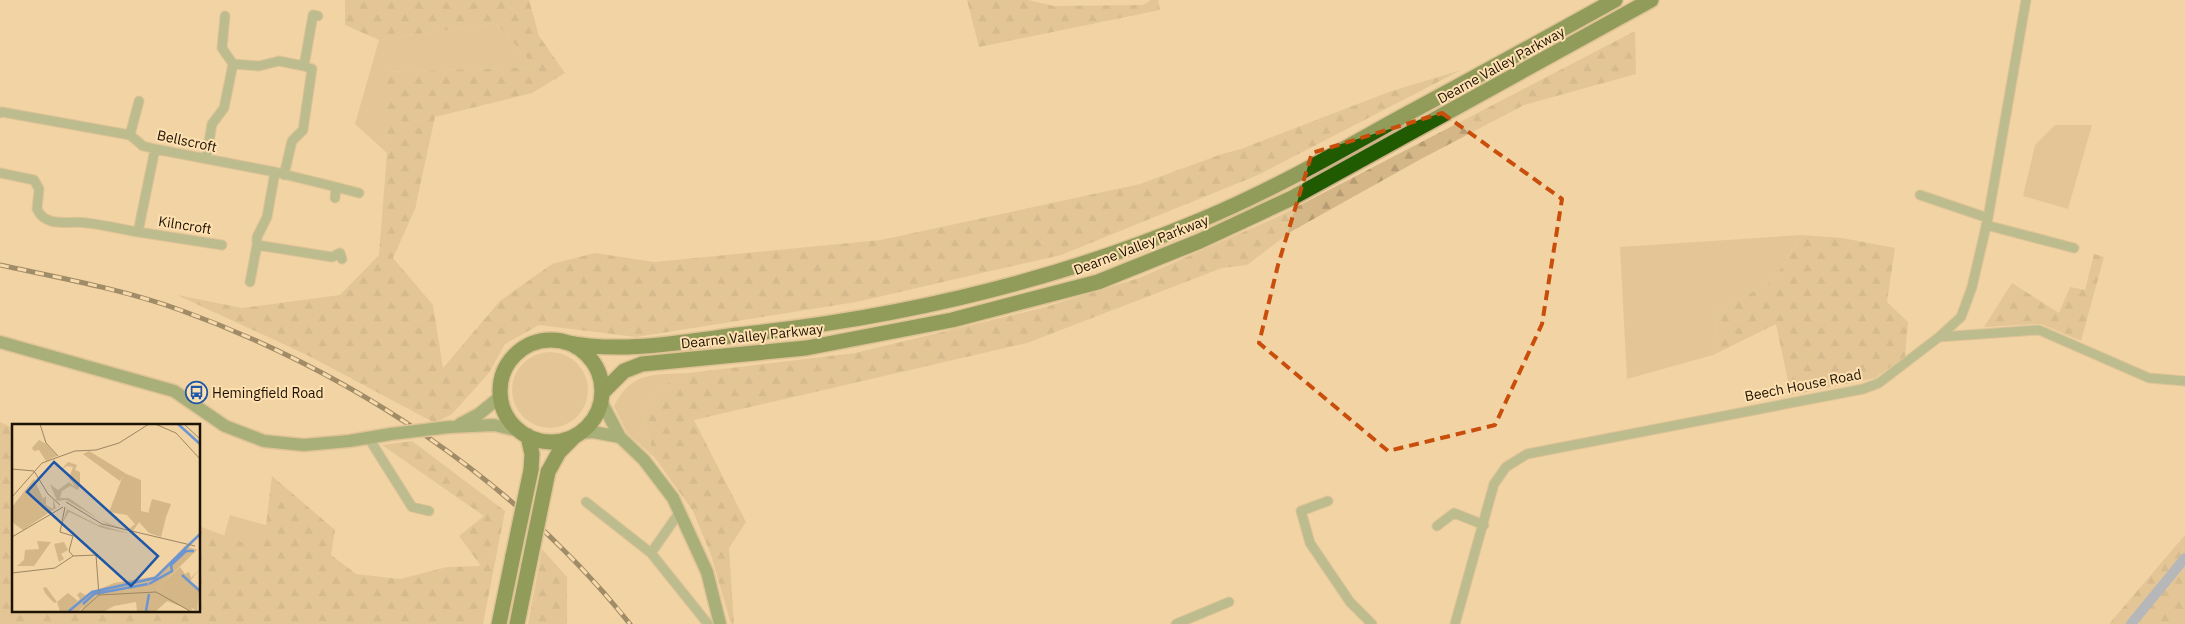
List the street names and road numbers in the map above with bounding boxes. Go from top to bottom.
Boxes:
street label: Dearne Valley Parkway [1434,22,1568,108]
street label: Bellscroft [156,126,219,156]
street label: Dearne Valley Parkway [1071,211,1211,279]
street label: Kilncroft [157,212,213,238]
street label: Dearne Valley Parkway [680,320,824,352]
street label: Beech House Road [1743,365,1863,405]

